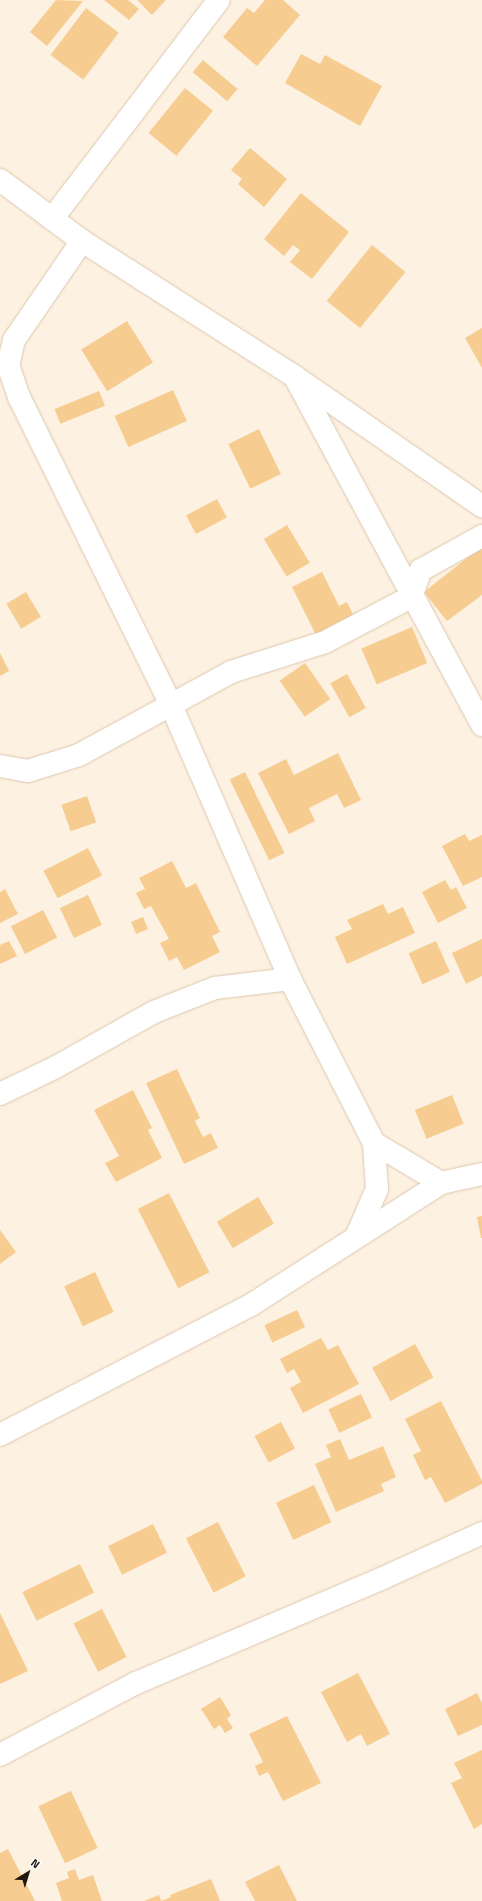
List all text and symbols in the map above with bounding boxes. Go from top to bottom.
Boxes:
north arrow [8,1853,48,1893]
text: N [27,1855,43,1872]

